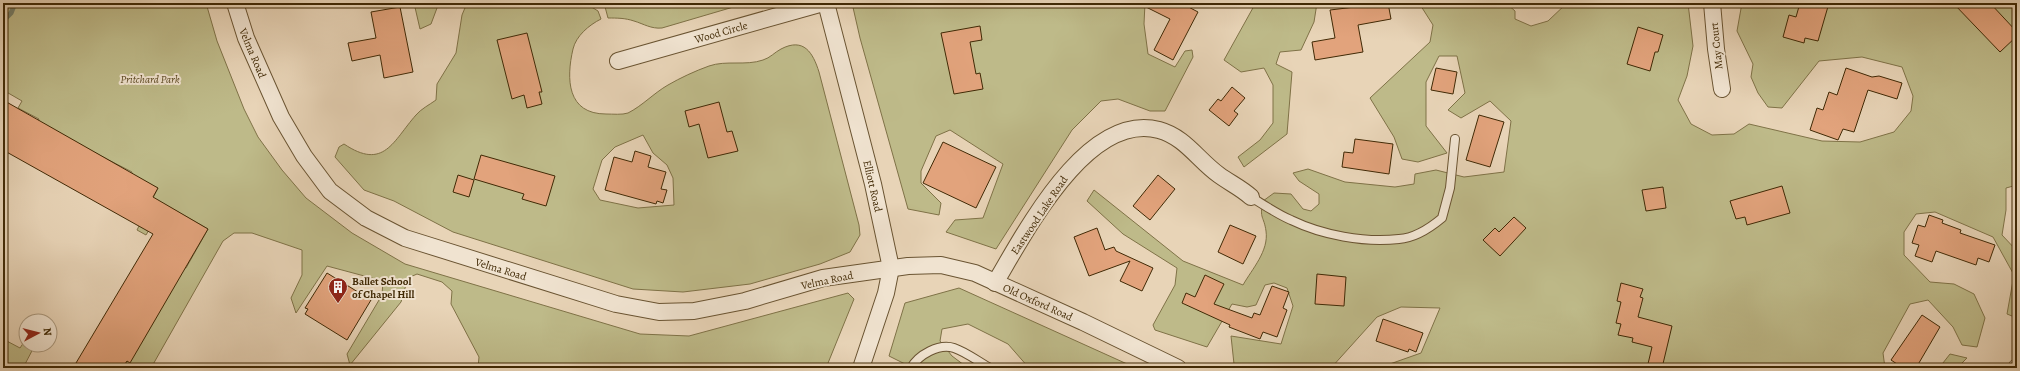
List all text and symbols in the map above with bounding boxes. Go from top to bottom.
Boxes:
street label: Wood Circle [692,18,750,47]
street label: May Court [1707,21,1726,70]
street label: Velma Road [235,25,270,81]
park label: Pritchard Park [120,72,180,87]
street label: Elliott Road [859,159,886,214]
street label: Eastwood Lake Road [1007,173,1071,258]
street label: Velma Road [472,254,528,284]
street label: Velma Road [799,268,855,294]
place label: Ballet School of Chapel Hill [352,274,414,302]
building icon: Ballet School of Chapel Hill [327,276,349,304]
street label: Old Oxford Road [1000,280,1075,325]
north arrow [18,313,58,353]
text: N [39,327,55,337]

